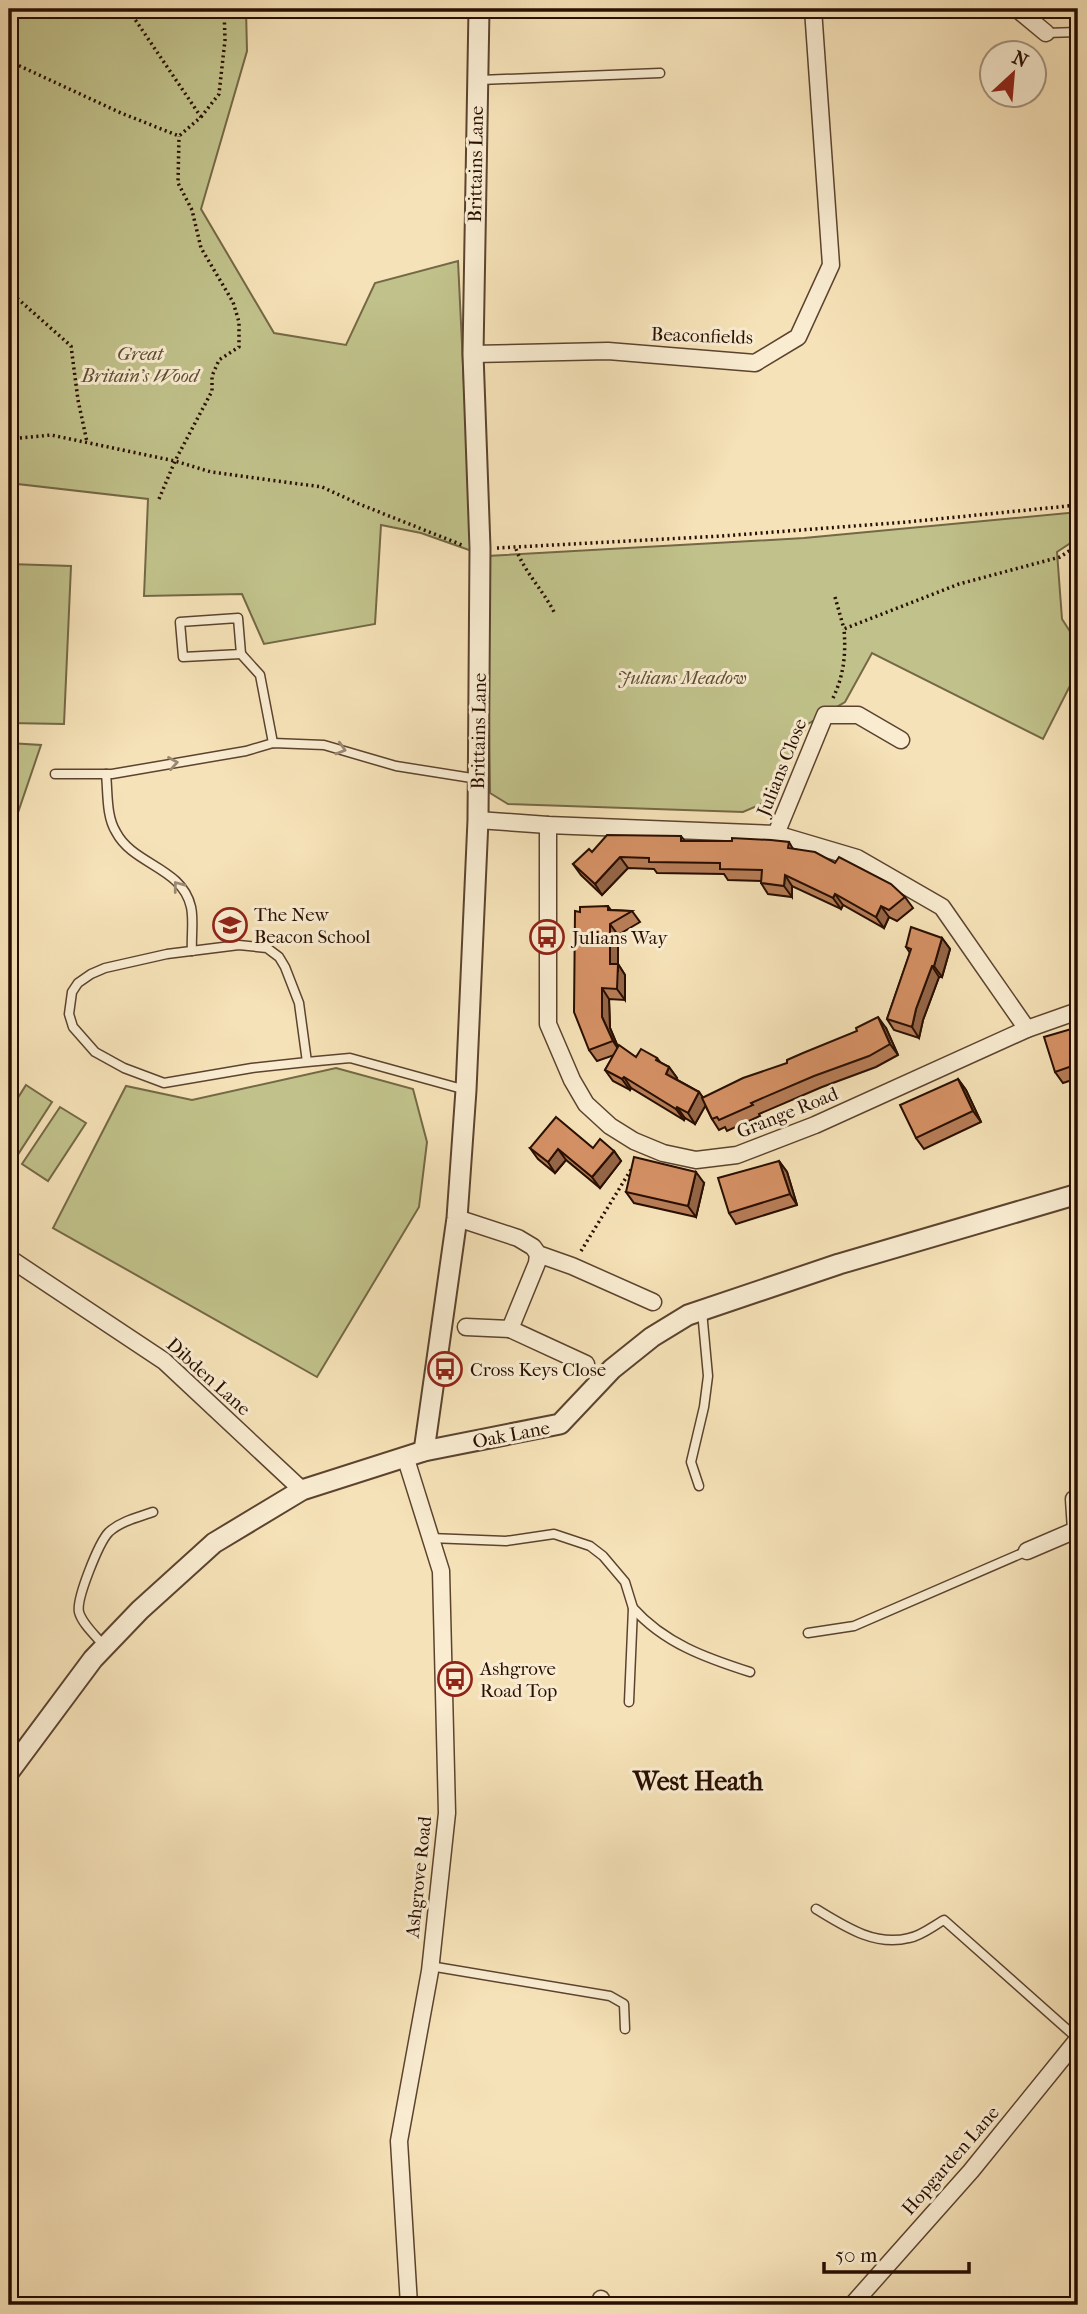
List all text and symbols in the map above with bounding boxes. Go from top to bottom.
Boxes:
north arrow [978,38,1048,108]
text: N [1009,47,1032,73]
street label: Brittains Lane [464,106,488,223]
street label: Beaconfields [651,323,753,349]
park label: Great Britain's Wood [81,343,201,387]
park label: Julians Meadow [617,667,747,689]
street label: Brittains Lane [467,673,491,790]
street label: Julians Close [752,715,811,821]
one-way arrow [335,741,347,756]
one-way arrow [168,756,179,771]
one-way arrow [174,881,187,894]
place label: The New Beacon School [254,904,371,948]
school or university icon: The New Beacon School [211,906,249,944]
bus stop icon: Julians Way [528,918,566,956]
place label: Julians Way [570,927,668,949]
street label: Grange Road [734,1082,842,1143]
street label: Dibden Lane [162,1333,255,1420]
bus stop icon: Cross Keys Close [426,1350,464,1388]
place label: Cross Keys Close [470,1359,606,1381]
street label: Oak Lane [471,1417,552,1453]
place label: Ashgrove Road Top [479,1658,557,1702]
bus stop icon: Ashgrove Road Top [436,1660,474,1698]
district label: West Heath [632,1766,763,1797]
street label: Ashgrove Road [402,1814,436,1940]
street label: Hopgarden Lane [898,2102,1004,2220]
scale bar [824,2230,970,2274]
text: 50 m [835,2243,878,2267]

